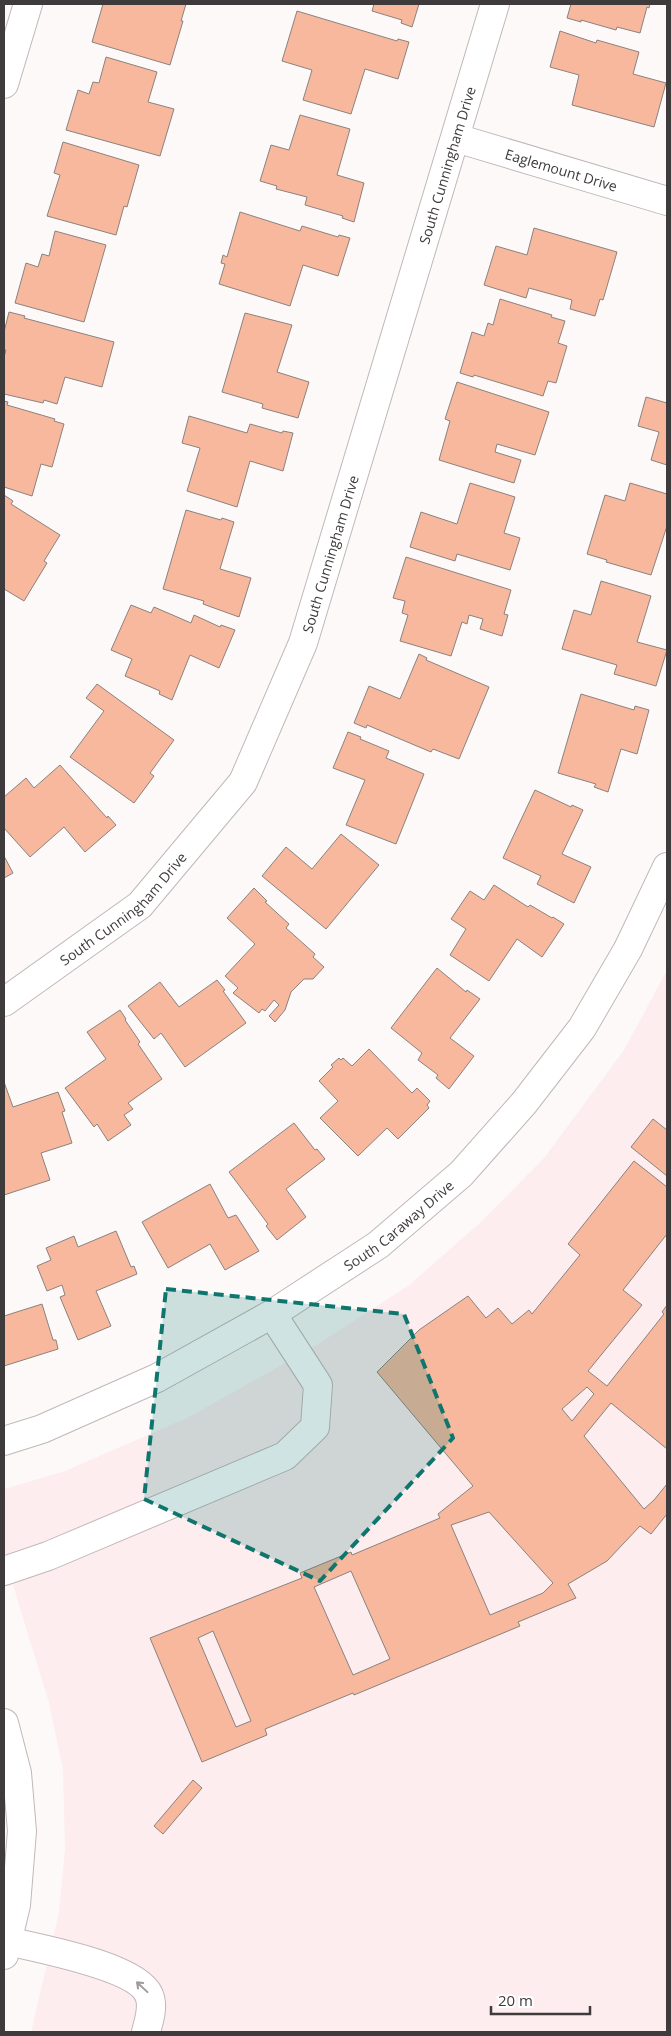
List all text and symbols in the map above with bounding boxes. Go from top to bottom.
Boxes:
street label: South Cunningham Drive [414,84,479,246]
street label: Eaglemount Drive [503,144,620,195]
street label: South Cunningham Drive [297,473,362,635]
street label: South Cunningham Drive [56,848,190,969]
street label: South Caraway Drive [340,1175,457,1275]
one-way arrow [136,1981,149,1993]
scale bar [491,1984,590,2016]
text: 20 m [498,1990,533,2010]

